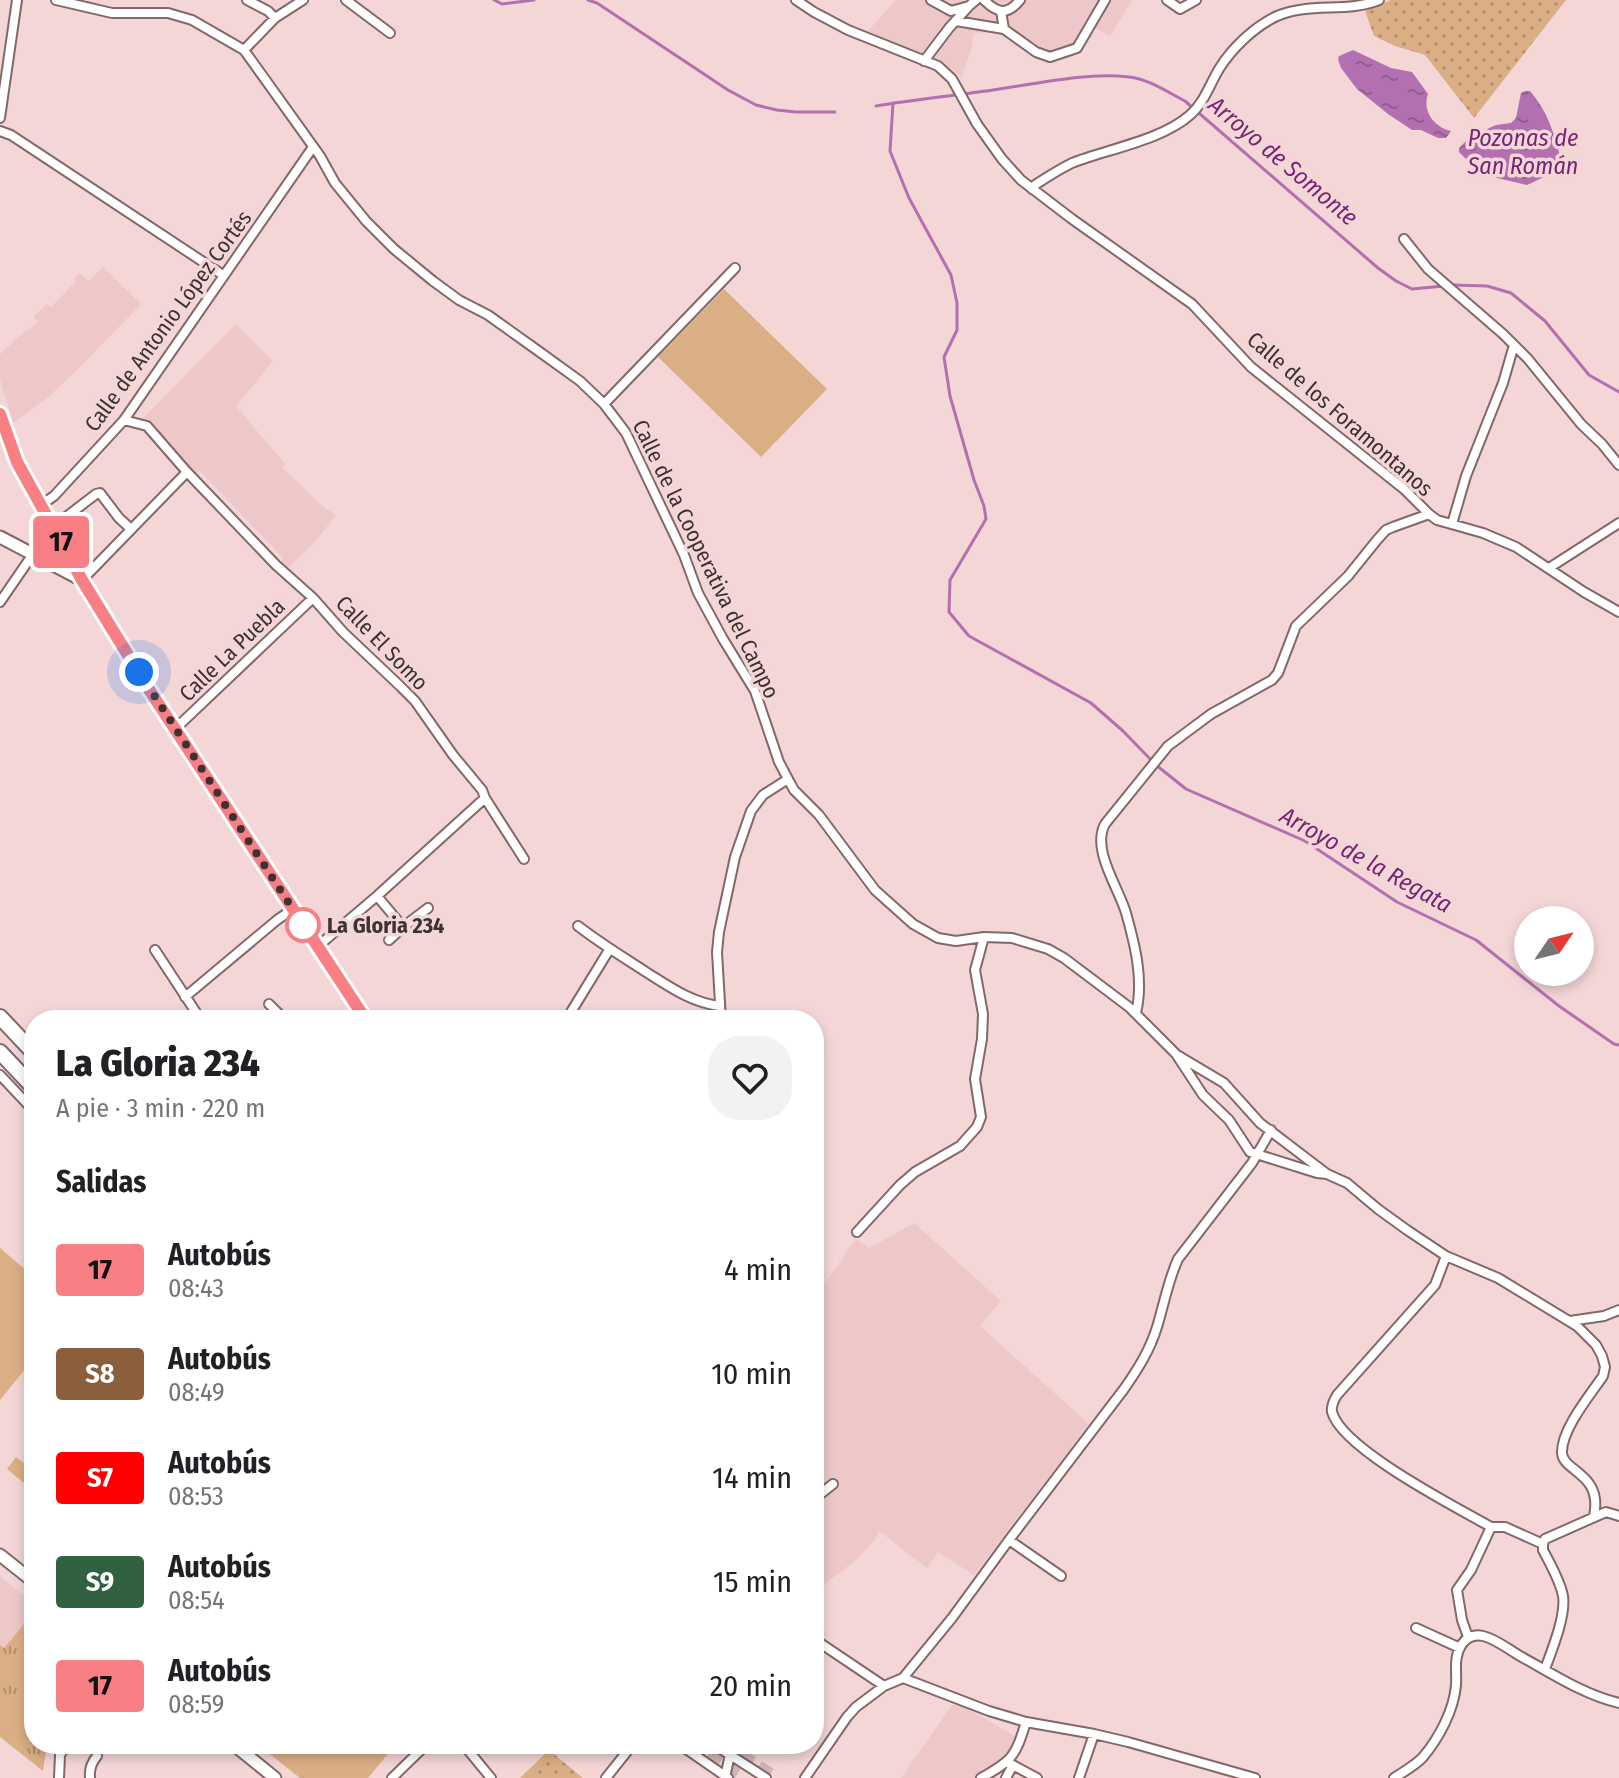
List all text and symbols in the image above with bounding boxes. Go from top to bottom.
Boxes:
water label: Arroyo de Somonte [1202,90,1363,231]
water label: Pozonas de San Román [1467,124,1578,180]
street label: Calle de Antonio López Cortés [79,205,257,437]
street label: Calle de los Foramontanos [1242,326,1438,502]
street label: Calle de la Cooperativa del Campo [627,415,785,703]
line badge: 17 [25,516,97,568]
text: 17 [49,525,73,558]
street label: Calle El Somo [330,590,434,696]
street label: Calle La Puebla [174,593,290,707]
your location [119,652,159,692]
water label: Arroyo de la Regata [1274,801,1457,919]
north arrow [1514,906,1594,986]
map controls [1514,906,1594,986]
marker: La Gloria 234 [286,908,320,942]
place label: La Gloria 234 [327,912,444,939]
button: heart [708,1036,792,1120]
text: La Gloria 234 [56,1040,260,1086]
text: A pie · 3 min · 220 m [56,1093,265,1124]
text: Salidas [56,1164,146,1200]
text: Autobús [168,1237,271,1273]
text: 4 min [724,1252,792,1288]
text: 17 [88,1253,112,1286]
text: 08:43 [168,1273,224,1304]
text: Autobús [168,1341,271,1377]
text: 10 min [711,1356,792,1392]
text: S8 [85,1357,115,1390]
text: 08:49 [168,1377,225,1408]
text: Autobús [168,1445,271,1481]
text: 14 min [712,1460,792,1496]
text: S7 [87,1461,113,1494]
text: 08:53 [168,1481,224,1512]
text: Autobús [168,1549,271,1585]
text: 15 min [713,1564,792,1600]
text: S9 [86,1565,114,1598]
text: 08:54 [168,1585,225,1616]
text: Autobús [168,1653,271,1689]
text: 20 min [710,1668,792,1704]
text: 17 [88,1669,112,1702]
text: 08:59 [168,1689,224,1720]

